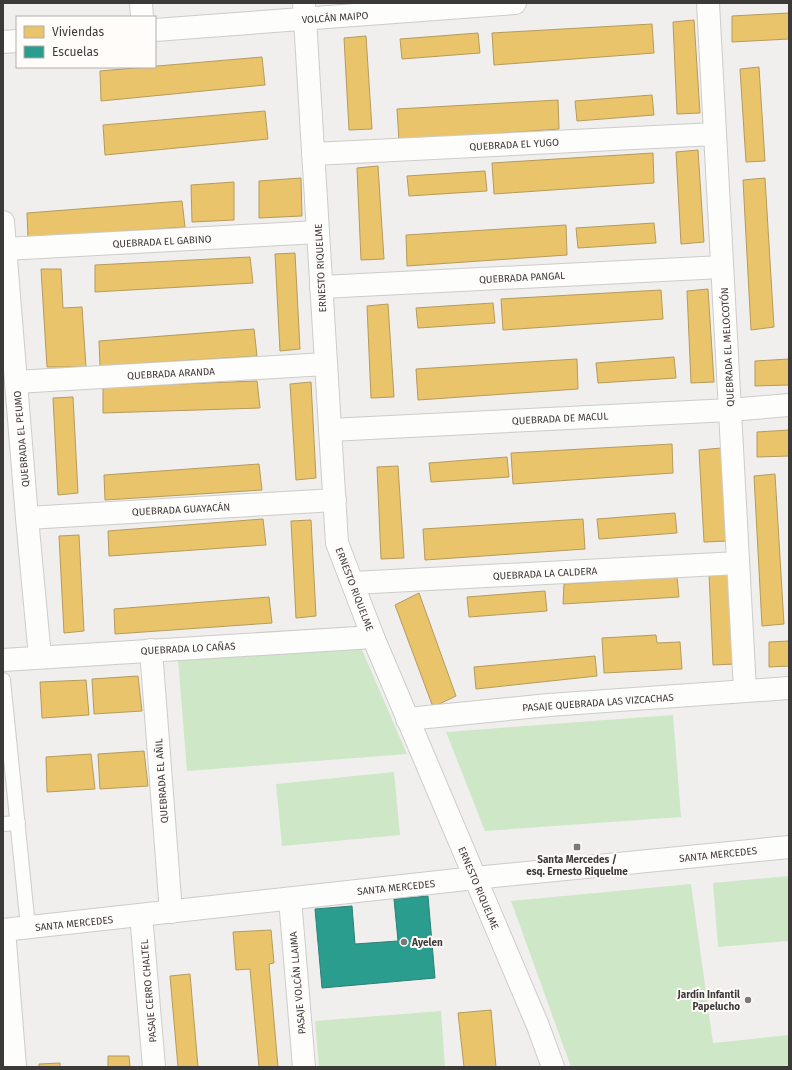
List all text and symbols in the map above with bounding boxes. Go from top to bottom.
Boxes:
street label: VOLCÁN MAIPO [301,8,369,26]
legend [16,16,156,68]
text: Viviendas [52,25,105,39]
text: Escuelas [52,45,99,59]
street label: QUEBRADA EL YUGO [469,137,559,153]
street label: ERNESTO RIQUELME [313,223,329,313]
street label: QUEBRADA EL GABINO [112,233,212,251]
street label: QUEBRADA PANGAL [479,270,565,286]
street label: QUEBRADA EL MELOCOTÓN [717,287,737,407]
street label: QUEBRADA ARANDA [127,366,216,382]
street label: QUEBRADA EL PEUMO [12,390,32,488]
street label: QUEBRADA DE MACUL [512,410,609,428]
street label: QUEBRADA GUAYACÁN [132,499,230,519]
street label: ERNESTO RIQUELME [333,546,376,633]
street label: QUEBRADA LA CALDERA [492,565,598,583]
street label: QUEBRADA LO CAÑAS [140,639,236,657]
street label: PASAJE QUEBRADA LAS VIZCACHAS [522,692,675,714]
street label: QUEBRADA EL AÑIL [152,738,171,824]
marker: Santa Mercedes / esq. Ernesto Riquelme [572,842,582,852]
street label: ERNESTO RIQUELME [455,845,501,932]
street label: SANTA MERCEDES [679,845,758,865]
place label: Santa Mercedes / esq. Ernesto Riquelme [526,854,628,878]
street label: SANTA MERCEDES [357,878,436,898]
street label: SANTA MERCEDES [35,914,114,934]
street label: PASAJE VOLCÁN LLAIMA [286,931,308,1035]
marker: Ayelen [399,937,409,947]
place label: Ayelen [411,937,443,949]
street label: PASAJE CERRO CHALTEL [139,939,159,1043]
place label: Jardín Infantil Papelucho [677,988,740,1013]
marker: Jardín Infantil Papelucho [743,995,753,1005]

